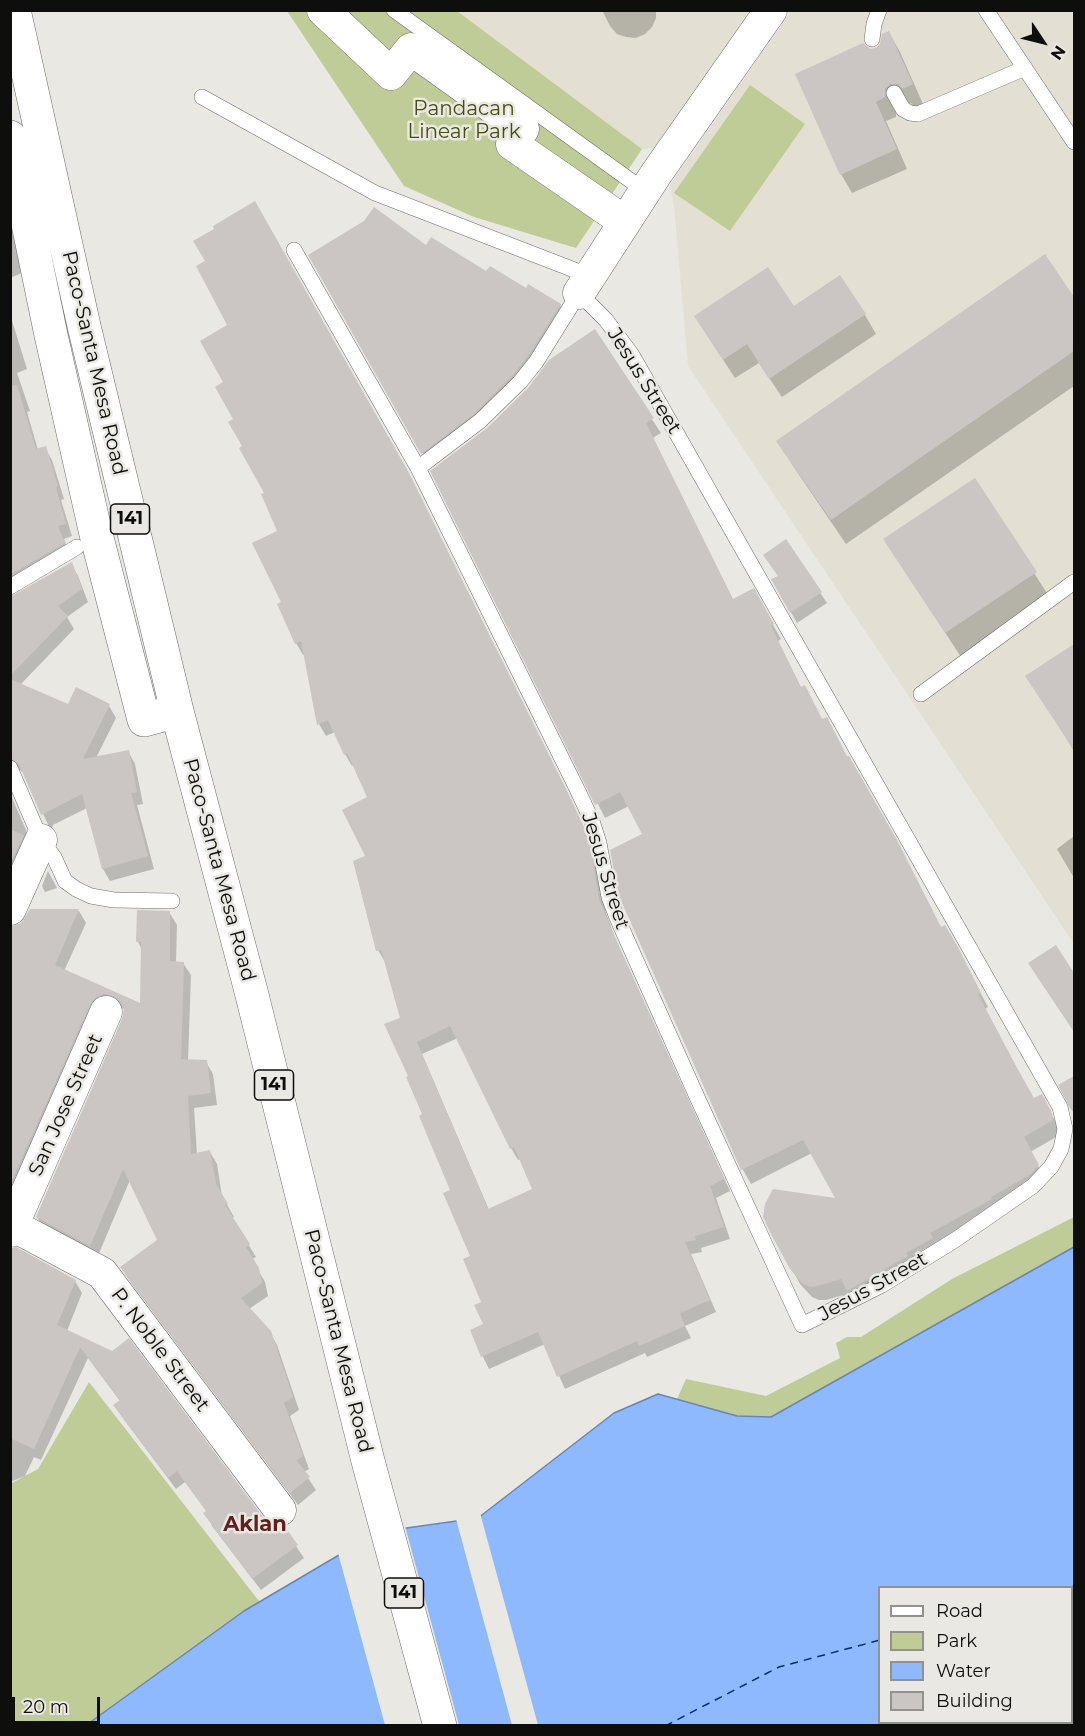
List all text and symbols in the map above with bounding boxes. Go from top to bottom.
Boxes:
north arrow [1013,12,1073,72]
text: N [1047,42,1070,63]
park label: Pandacan Linear Park [407,97,521,144]
street label: Paco-Santa Mesa Road [56,248,132,478]
street label: Jesus Street [602,323,686,439]
road number: 141 [110,504,150,534]
street label: Paco-Santa Mesa Road [178,756,260,984]
street label: Jesus Street [576,810,634,932]
street label: San Jose Street [24,1030,108,1180]
road number: 141 [254,1070,294,1100]
street label: Paco-Santa Mesa Road [299,1227,377,1455]
street label: Jesus Street [814,1247,932,1327]
street label: P. Noble Street [106,1283,214,1417]
district label: Aklan [223,1512,287,1538]
road number: 141 [384,1578,424,1608]
legend [878,1586,1073,1724]
text: Road [936,1600,983,1622]
text: Park [936,1630,977,1652]
text: Water [936,1660,991,1682]
scale bar [15,1685,104,1723]
text: Building [936,1690,1013,1712]
text: 20 m [23,1696,69,1718]

